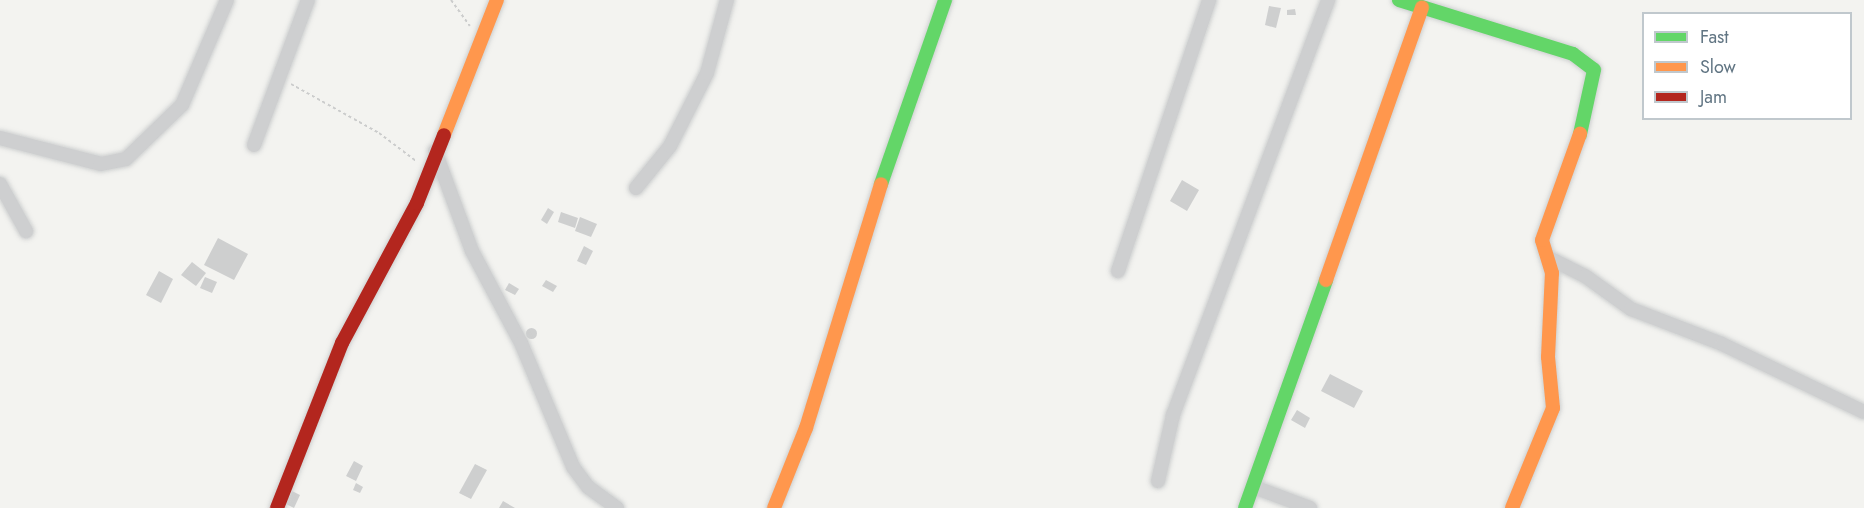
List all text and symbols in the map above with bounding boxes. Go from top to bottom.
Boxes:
legend [1642,12,1852,120]
text: Fast [1700,24,1729,50]
text: Slow [1700,54,1736,80]
text: Jam [1700,84,1727,110]

